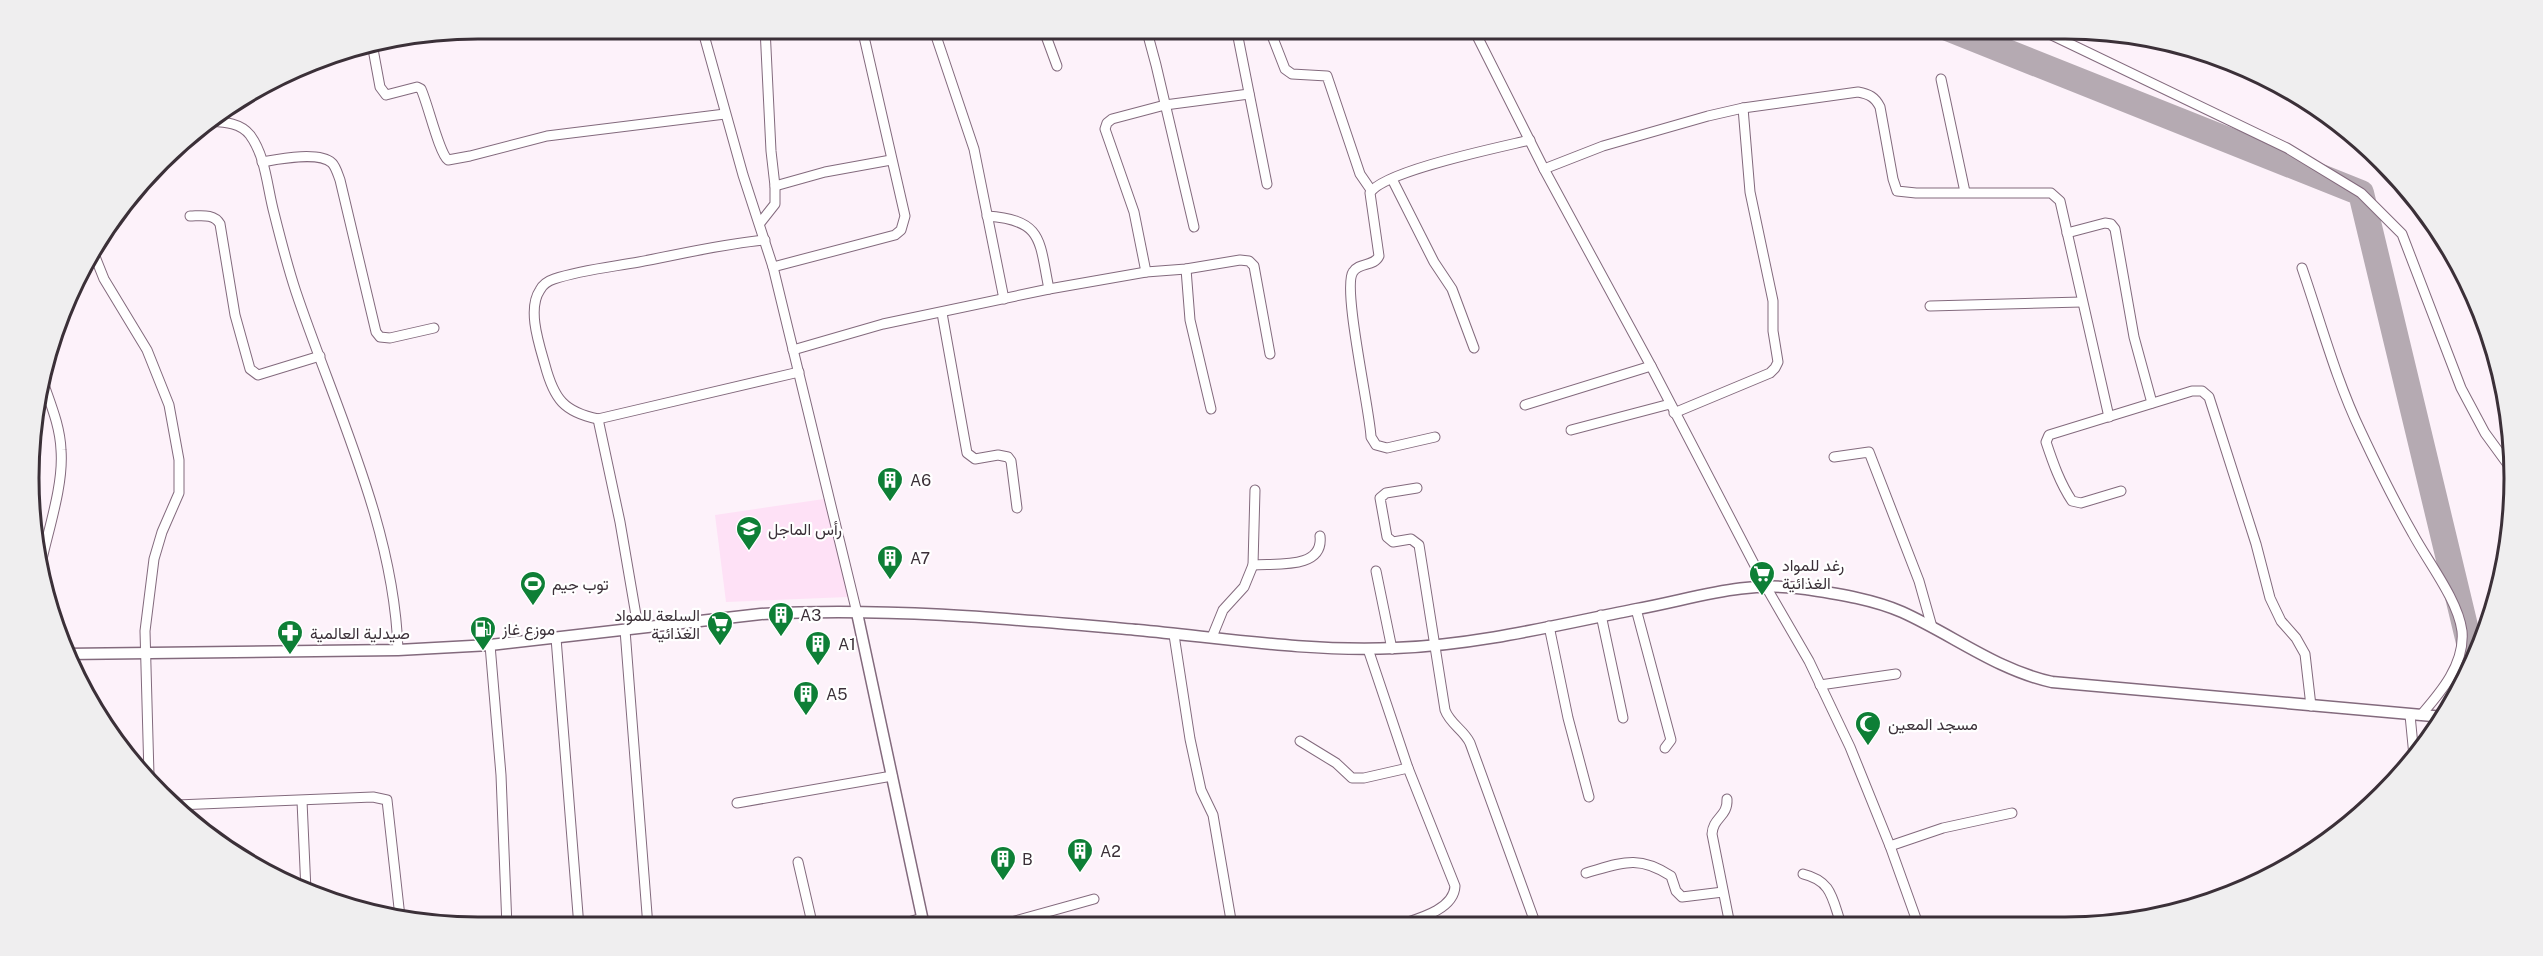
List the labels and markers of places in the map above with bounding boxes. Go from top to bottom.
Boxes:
building icon: A6 [875,465,905,503]
place label: A6 [910,471,931,490]
school or university icon: رأس الماجل [734,514,764,552]
place label: رأس الماجل [768,520,842,540]
building icon: A7 [875,543,905,581]
place label: A7 [910,549,930,568]
place label: رغد للمواد الغذائية [1782,556,1844,593]
supermarket icon: رغد للمواد الغذائية [1747,559,1777,597]
sports icon: توب جيم [518,569,548,607]
place label: توب جيم [552,575,609,595]
building icon: A3 [766,600,796,638]
place label: السلعة للمواد الغذائية [614,606,700,643]
place label: A3 [800,606,821,625]
supermarket icon: السلعة للمواد الغذائية [705,609,735,647]
fuel station icon: موزع غاز [468,614,498,652]
pharmacy icon: صيدلية العالمية [275,618,305,656]
place label: موزع غاز [501,620,555,641]
place label: صيدلية العالمية [310,624,410,643]
building icon: A1 [803,629,833,667]
place label: A1 [838,635,856,654]
building icon: A5 [791,679,821,717]
place label: A5 [826,685,848,704]
mosque icon: مسجد المعين [1853,709,1883,747]
place label: مسجد المعين [1888,715,1978,735]
building icon: A2 [1065,836,1095,874]
place label: A2 [1100,842,1121,861]
building icon: B [988,844,1018,882]
place label: B [1022,850,1033,869]

